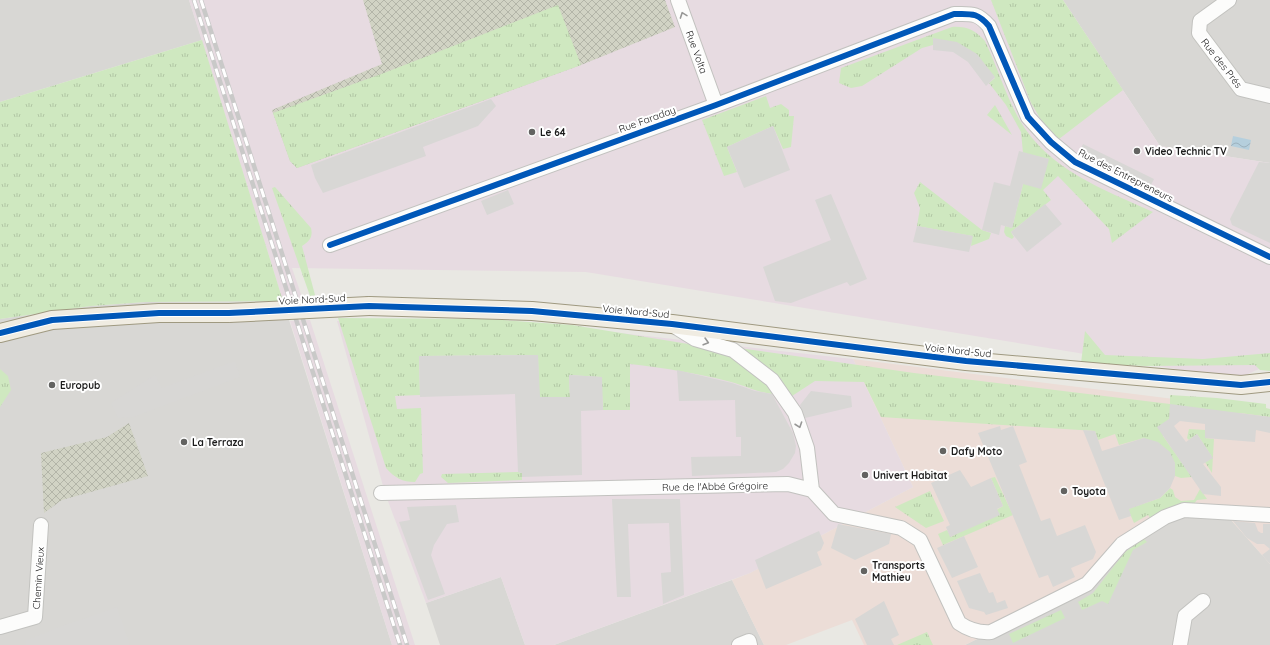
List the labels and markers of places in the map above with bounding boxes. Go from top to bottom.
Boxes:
place label: Le 64 [540,126,566,139]
marker: Le 64 [527,127,537,137]
place label: Video Technic TV [1145,145,1227,158]
marker: Video Technic TV [1132,146,1142,156]
place label: Europub [60,379,100,392]
marker: Europub [47,380,57,390]
place label: La Terraza [192,436,244,449]
marker: La Terraza [179,437,189,447]
place label: Dafy Moto [951,445,1002,458]
marker: Dafy Moto [938,446,948,456]
place label: Univert Habitat [873,469,948,482]
marker: Univert Habitat [860,470,870,480]
place label: Toyota [1072,485,1106,498]
marker: Toyota [1059,486,1069,496]
place label: Transports Mathieu [872,559,925,584]
marker: Transports Mathieu [859,566,869,576]

